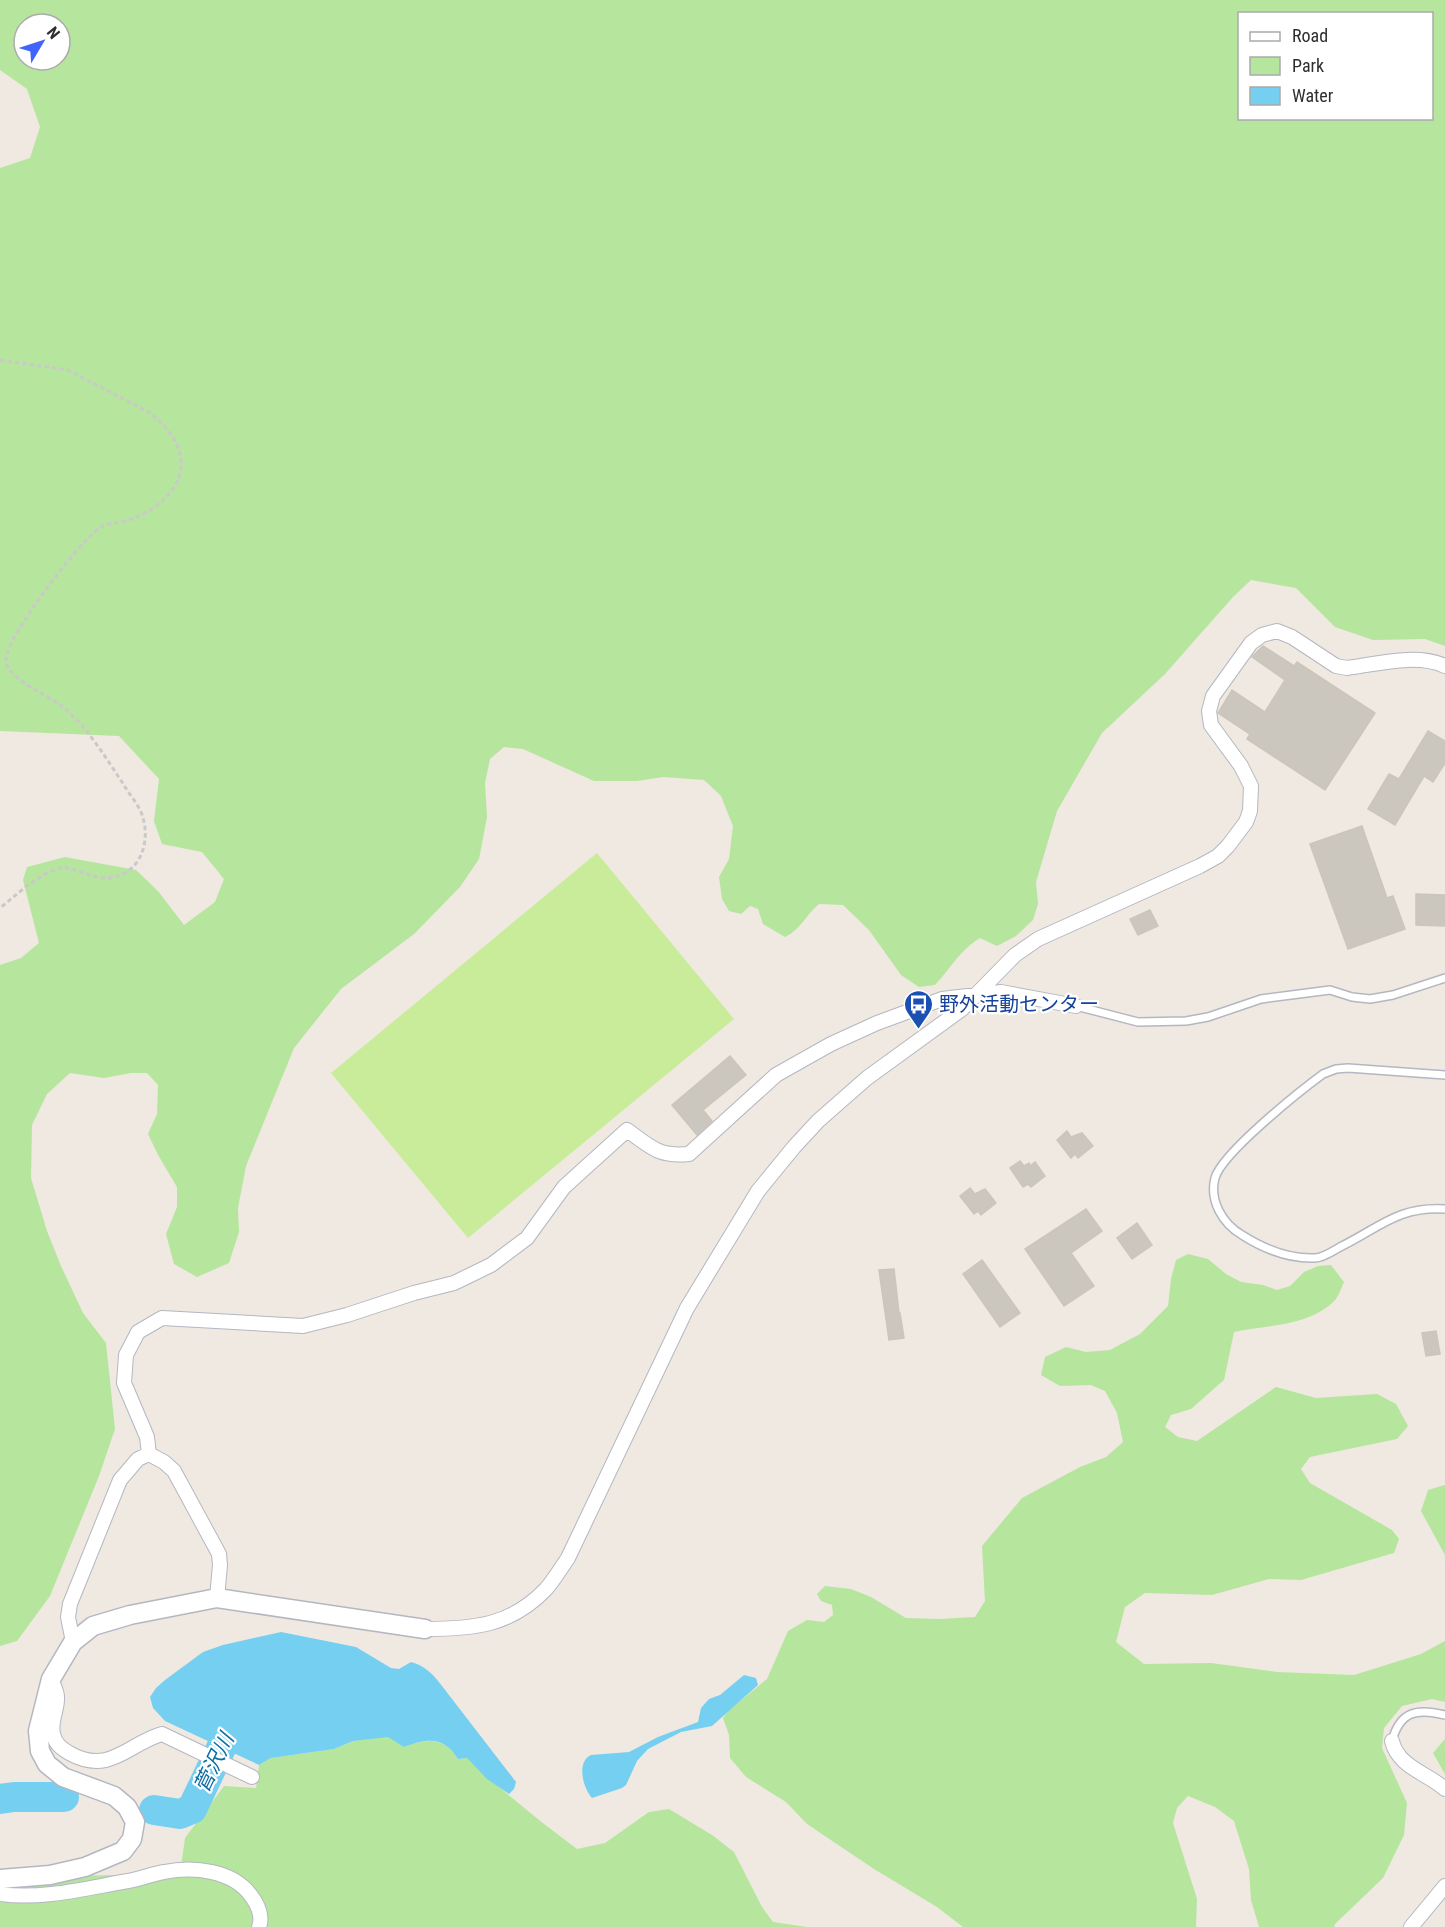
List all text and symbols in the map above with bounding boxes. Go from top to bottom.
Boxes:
north arrow [12,12,72,72]
legend [1238,12,1433,120]
text: N [43,23,64,43]
text: Road [1292,25,1328,46]
text: Park [1292,55,1324,76]
text: Water [1292,85,1334,106]
bus stop icon: 野外活動センター [902,988,934,1030]
place label: 野外活動センター [939,992,1099,1016]
water label: 菅沢川 [189,1728,239,1797]

